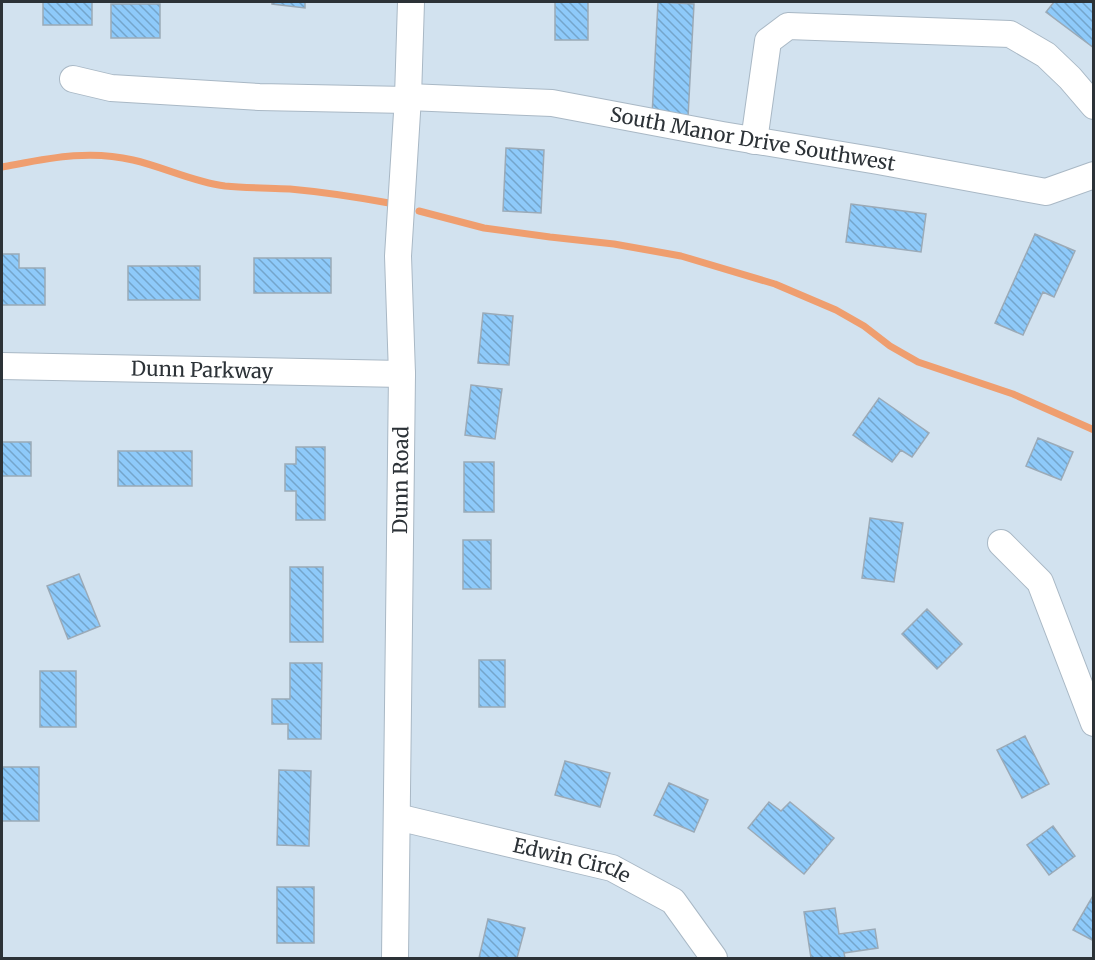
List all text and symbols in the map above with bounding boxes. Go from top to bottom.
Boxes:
street label: South Manor Drive Southwest [608,101,898,176]
street label: Dunn Parkway [131,356,274,383]
street label: Dunn Road [387,426,413,534]
street label: Edwin Circle [511,832,635,888]

